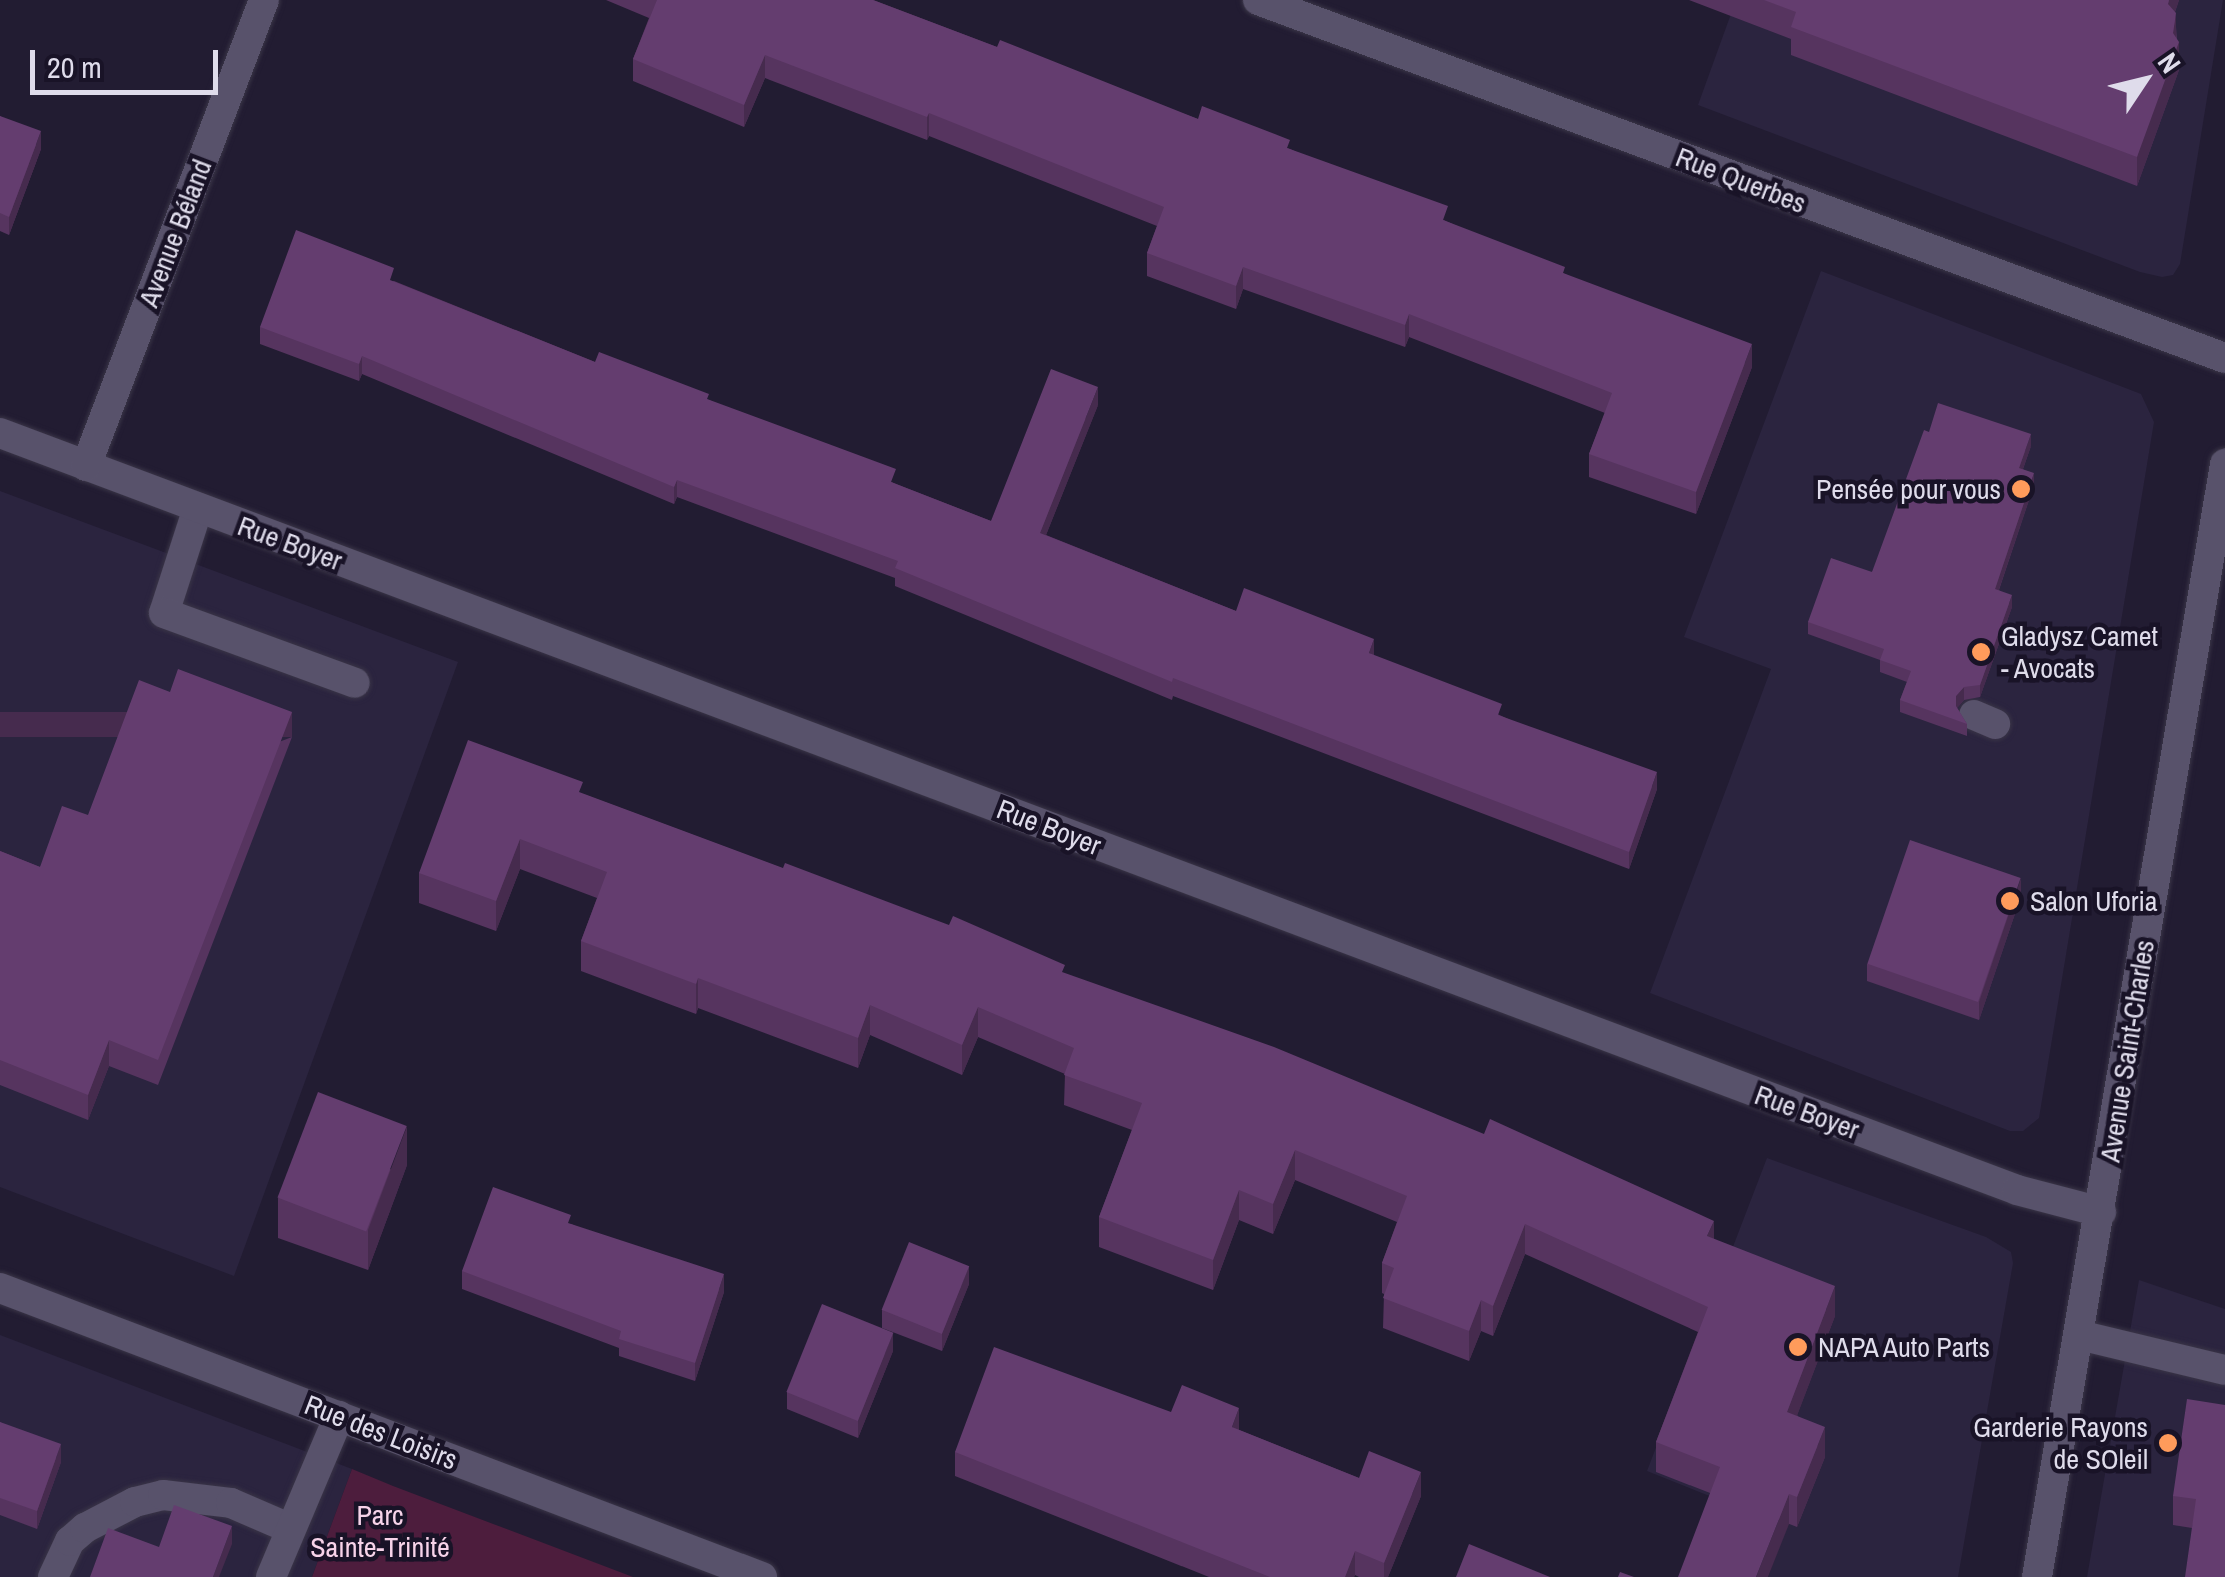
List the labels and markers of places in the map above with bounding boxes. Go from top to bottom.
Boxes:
place label: Pensée pour vous [1816,472,2001,506]
marker: Pensée pour vous [2010,478,2032,500]
place label: Gladysz Camet - Avocats [2001,619,2158,685]
marker: Gladysz Camet - Avocats [1970,641,1992,663]
place label: Salon Uforia [2030,884,2158,918]
marker: Salon Uforia [1999,890,2021,912]
place label: NAPA Auto Parts [1818,1330,1992,1364]
marker: NAPA Auto Parts [1787,1336,1809,1358]
place label: Garderie Rayons de SOleil [1973,1410,2148,1476]
marker: Garderie Rayons de SOleil [2157,1432,2179,1454]

